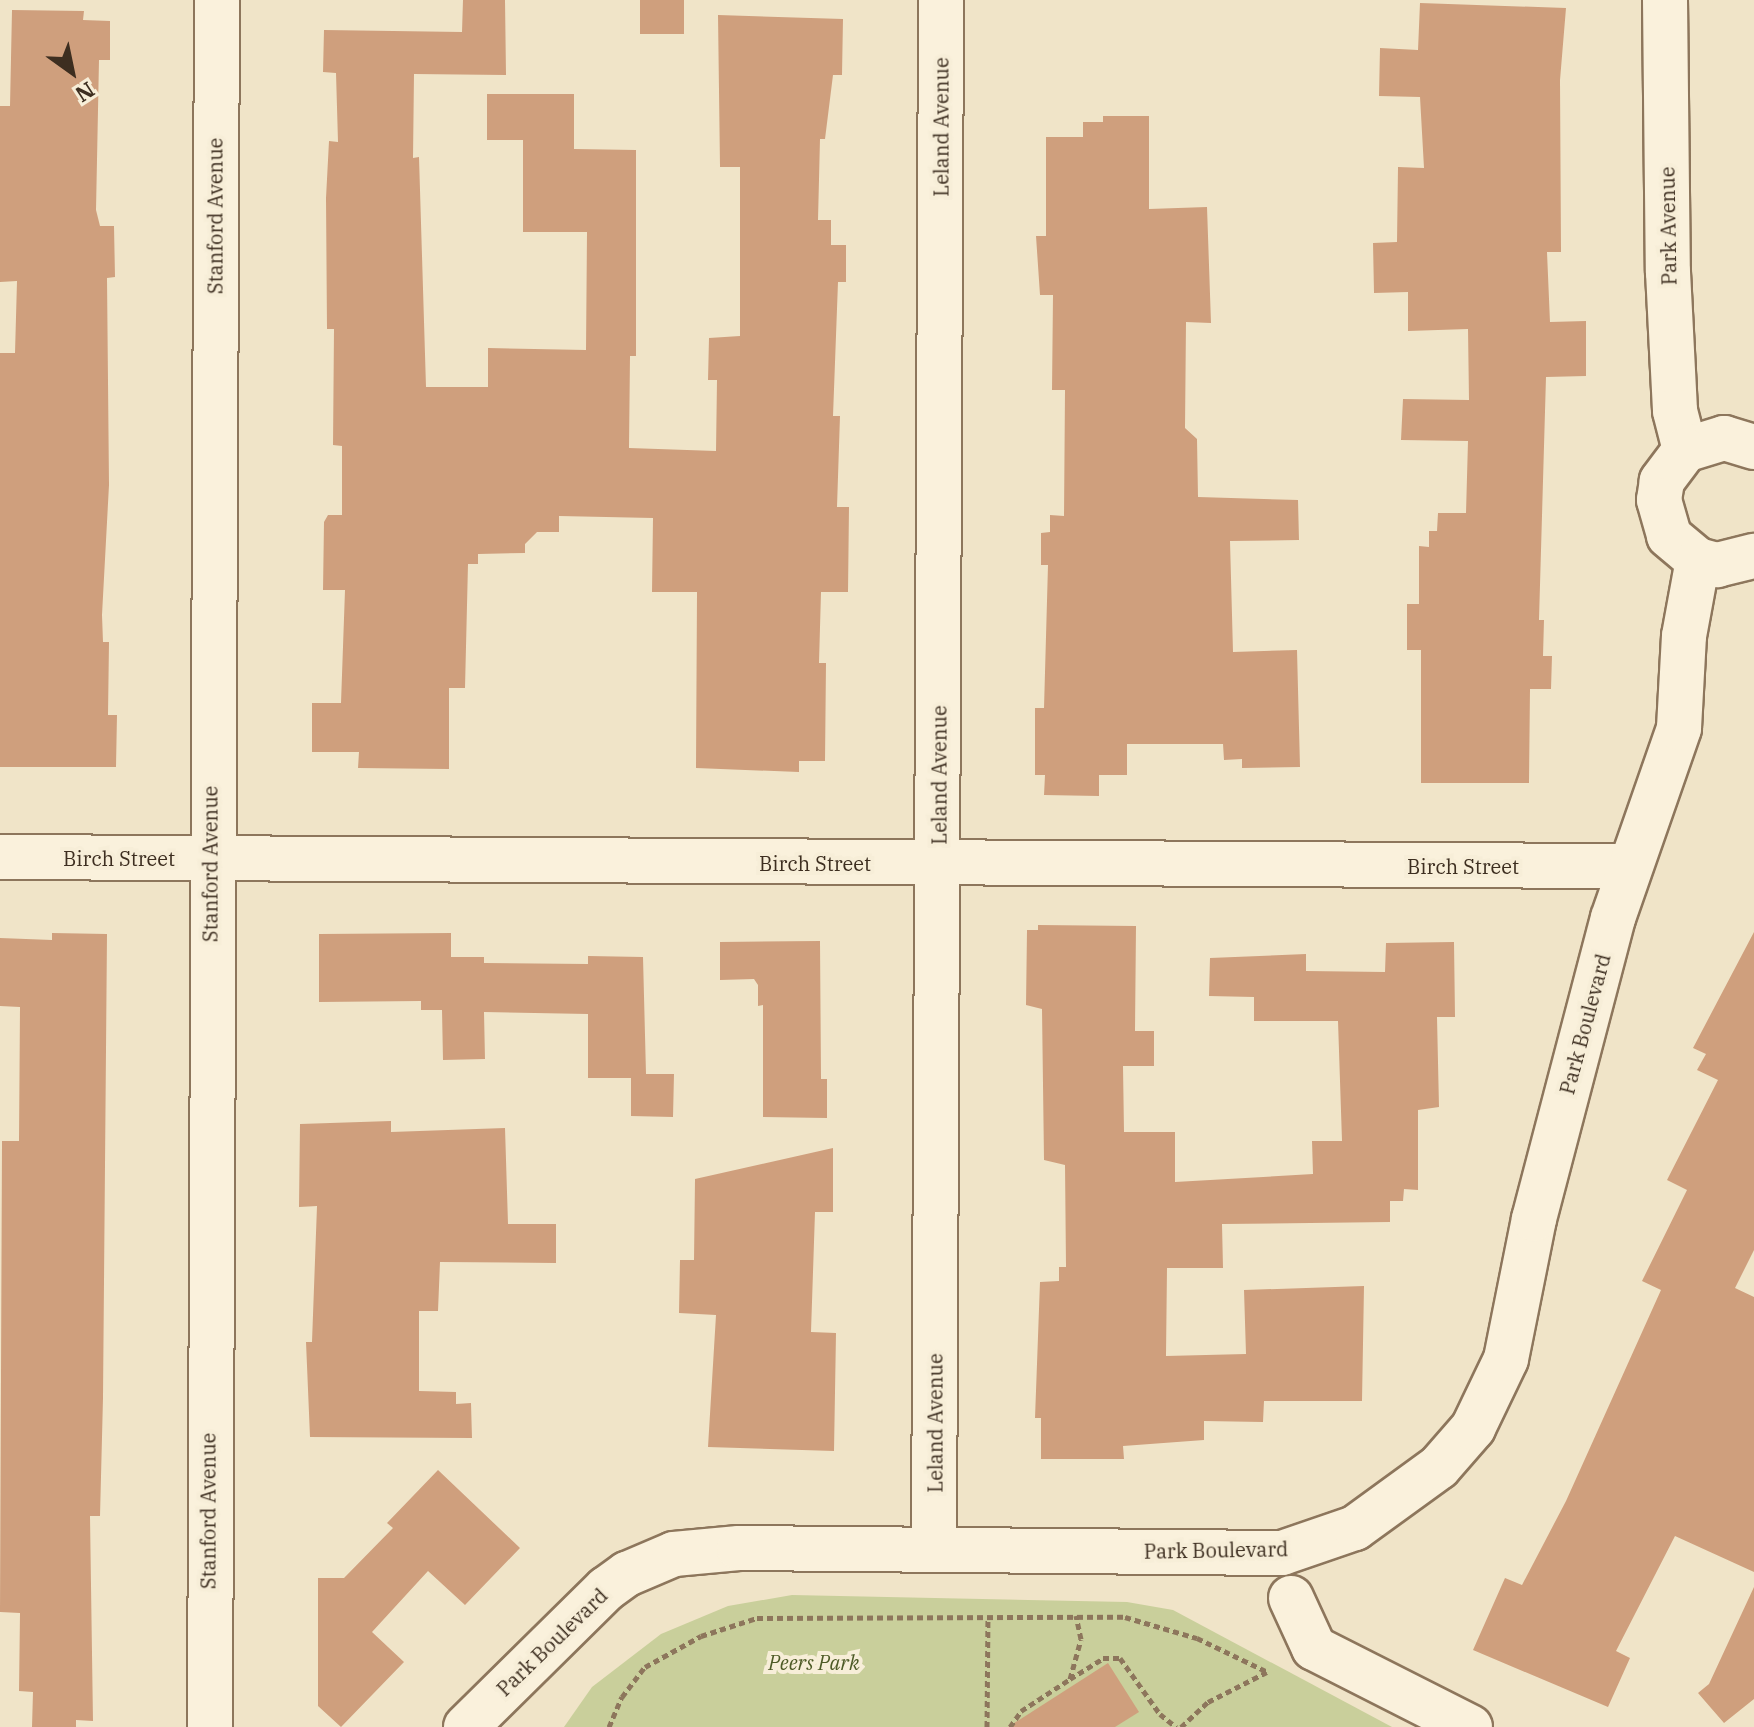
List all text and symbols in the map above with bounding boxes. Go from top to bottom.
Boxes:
north arrow [32,32,112,112]
street label: Leland Avenue [929,57,953,197]
text: N [70,76,101,109]
street label: Stanford Avenue [203,138,227,294]
street label: Park Avenue [1655,166,1681,286]
street label: Leland Avenue [927,705,951,845]
street label: Stanford Avenue [198,786,222,942]
street label: Birch Street [63,846,175,870]
street label: Birch Street [759,851,871,875]
street label: Birch Street [1407,854,1519,878]
street label: Park Boulevard [1555,951,1615,1097]
street label: Leland Avenue [923,1353,947,1493]
street label: Stanford Avenue [196,1433,220,1589]
street label: Park Boulevard [1144,1537,1288,1563]
street label: Park Boulevard [492,1583,612,1701]
park label: Peers Park [768,1650,860,1674]

